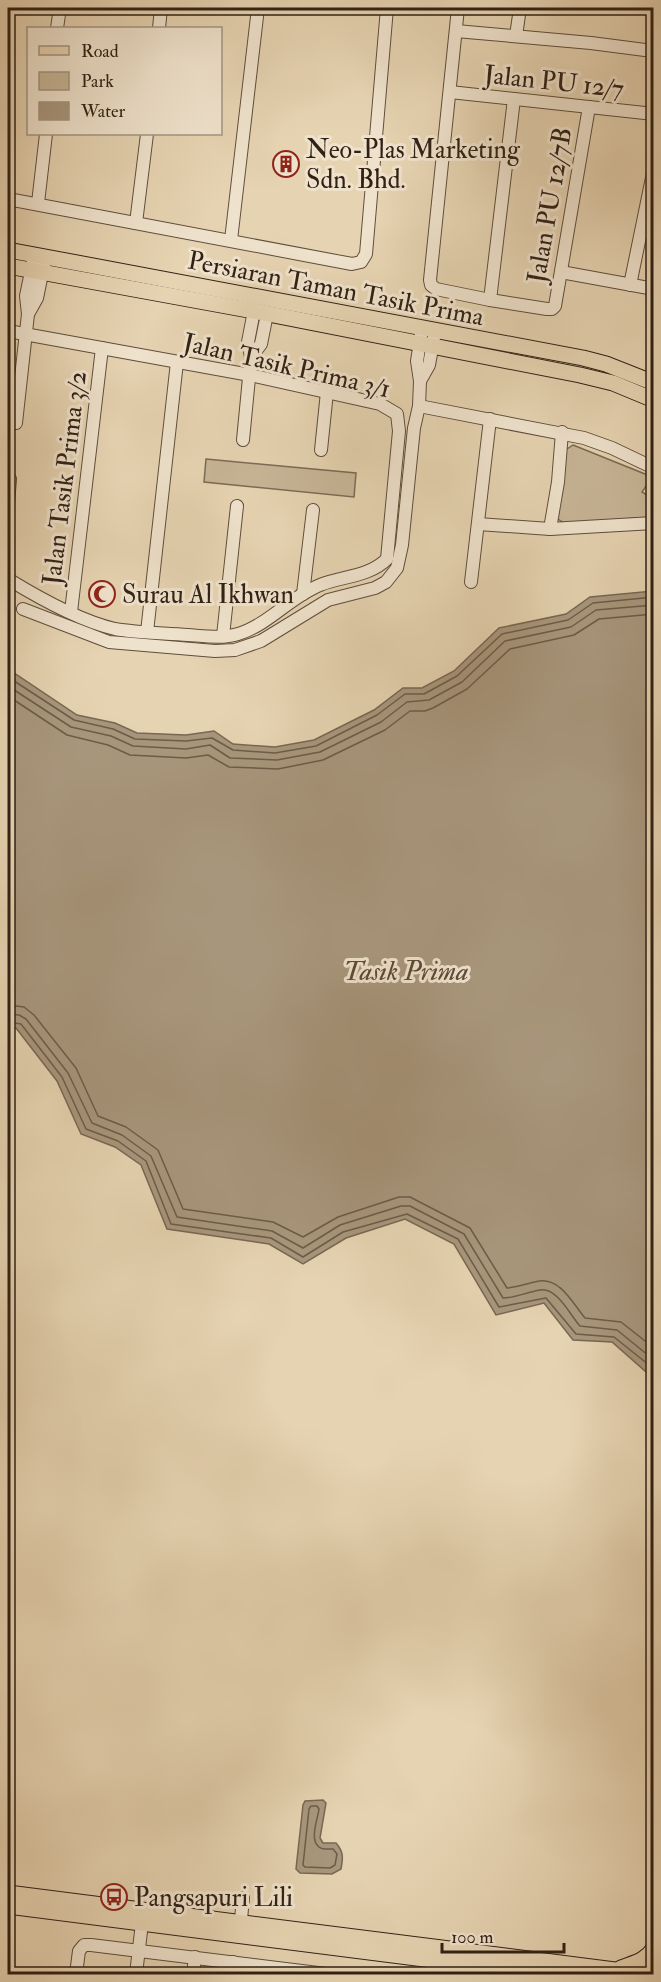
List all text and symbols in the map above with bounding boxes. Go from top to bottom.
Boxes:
legend [27,27,222,135]
text: Road [81,40,119,63]
street label: Jalan PU 12/7 [481,59,625,105]
text: Park [81,70,114,93]
text: Water [80,100,125,123]
street label: Jalan PU 12/7B [520,125,579,287]
place label: Neo-Plas Marketing Sdn. Bhd. [306,134,521,196]
building icon: Neo-Plas Marketing Sdn. Bhd. [271,149,301,179]
street label: Persiaran Taman Tasik Prima [185,245,487,333]
street label: Jalan Tasik Prima 3/1 [179,326,393,405]
street label: Jalan Tasik Prima 3/2 [36,369,94,588]
mosque icon: Surau Al Ikhwan [87,579,117,609]
place label: Surau Al Ikhwan [122,579,294,611]
water label: Tasik Prima [343,955,469,988]
bus stop icon: Pangsapuri Lili [99,1882,129,1912]
place label: Pangsapuri Lili [134,1882,293,1915]
scale bar [442,1916,564,1954]
text: 100 m [451,1926,494,1949]

